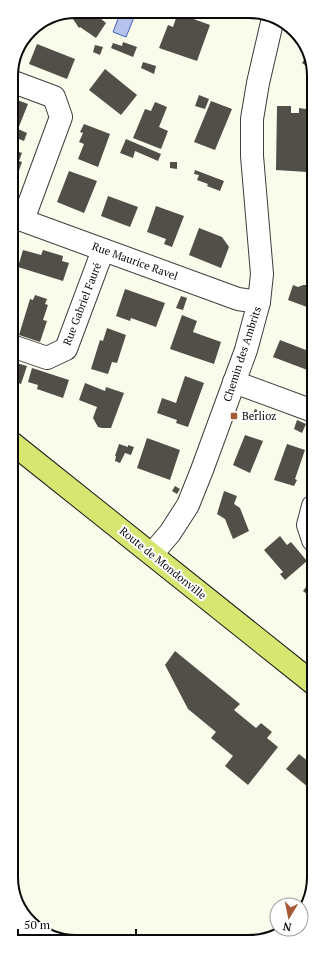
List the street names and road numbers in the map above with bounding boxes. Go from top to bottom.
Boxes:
street label: Rue Maurice Ravel [90,239,180,283]
street label: Rue Gabriel Fauré [60,260,104,347]
street label: Chemin des Ambrits [220,304,264,403]
street label: Route de Mondonville [117,524,210,603]

